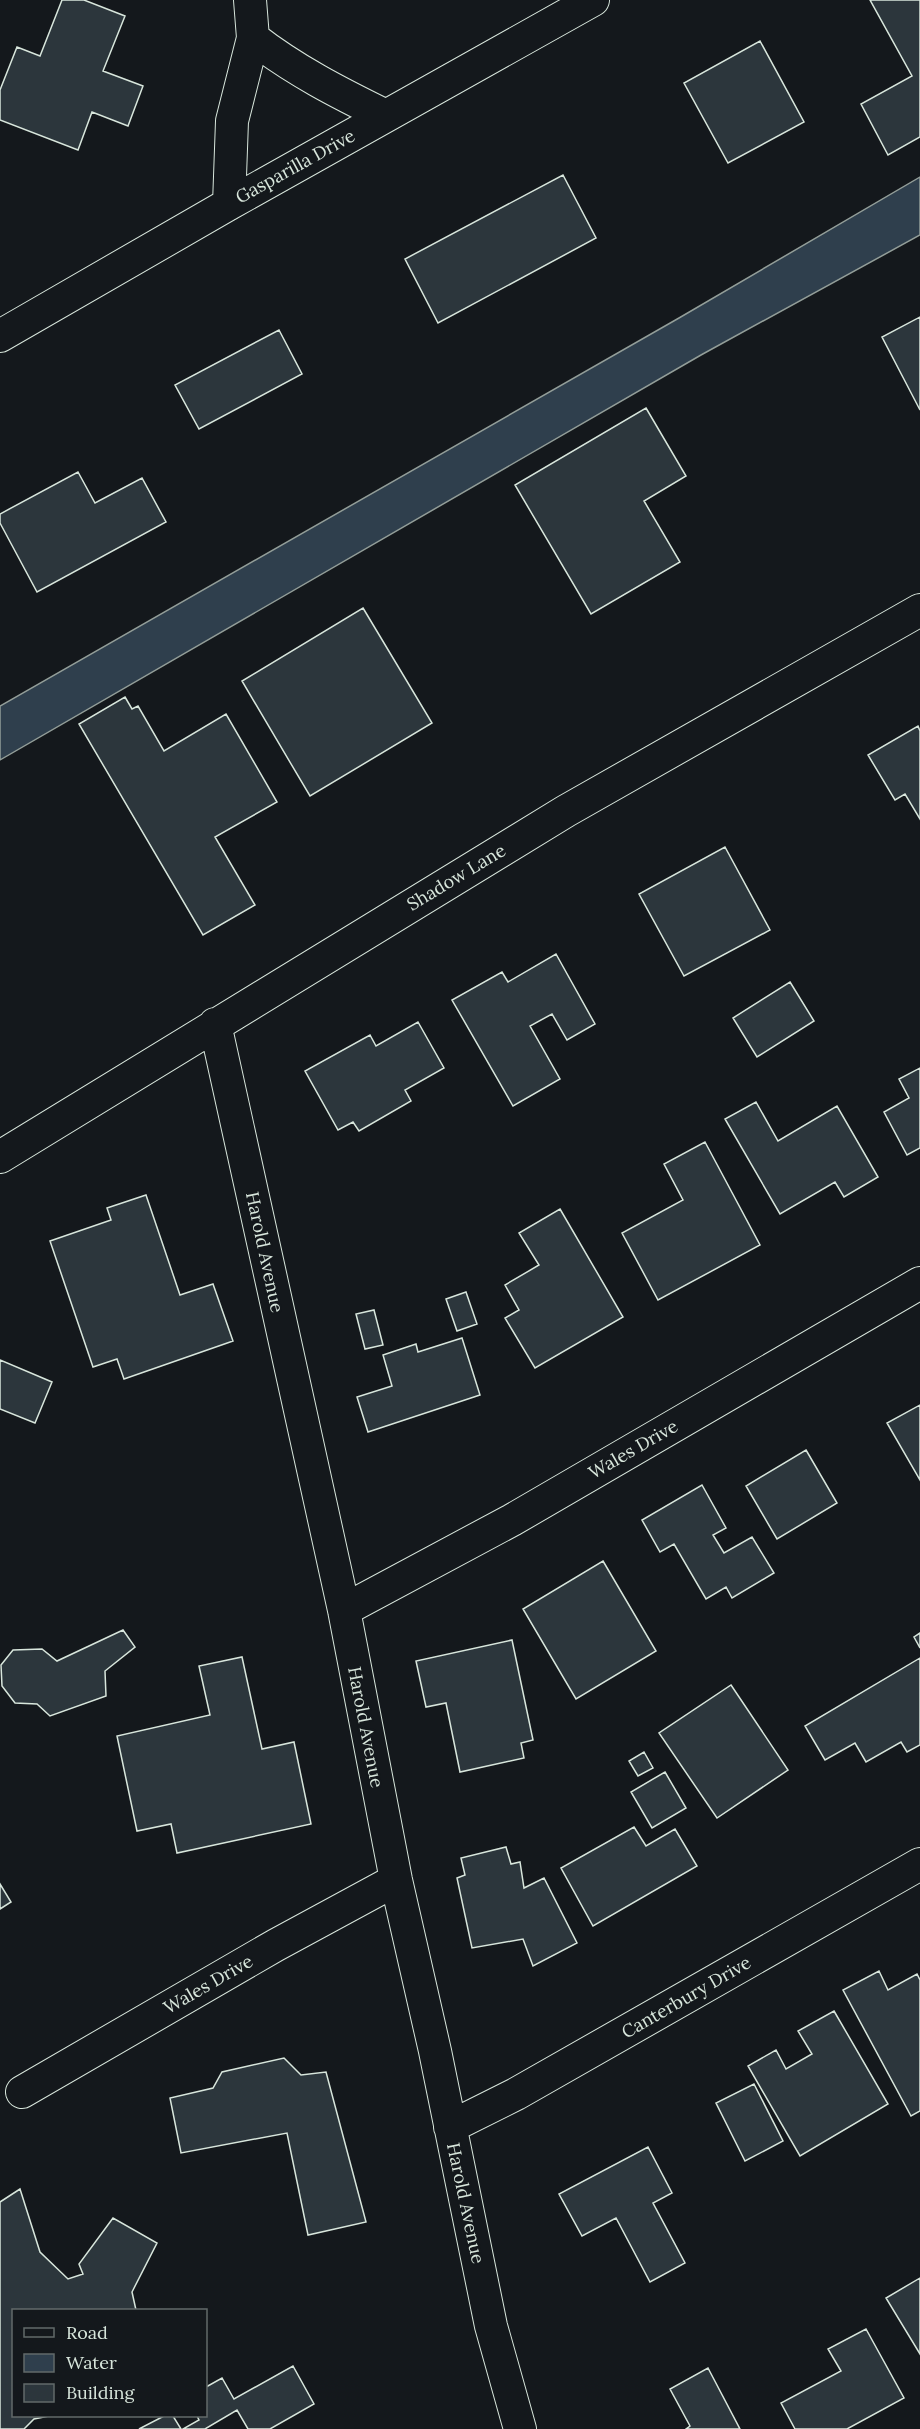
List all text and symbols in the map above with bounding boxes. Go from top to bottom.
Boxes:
street label: Gasparilla Drive [231,124,359,208]
street label: Shadow Lane [402,838,510,916]
street label: Harold Avenue [241,1190,289,1315]
street label: Wales Drive [584,1414,682,1484]
street label: Harold Avenue [343,1664,389,1790]
street label: Wales Drive [159,1949,257,2019]
street label: Canterbury Drive [617,1951,755,2043]
street label: Harold Avenue [442,2141,490,2266]
legend [12,2309,207,2417]
text: Road [66,2321,108,2344]
text: Water [66,2351,117,2374]
text: Building [66,2381,136,2404]

